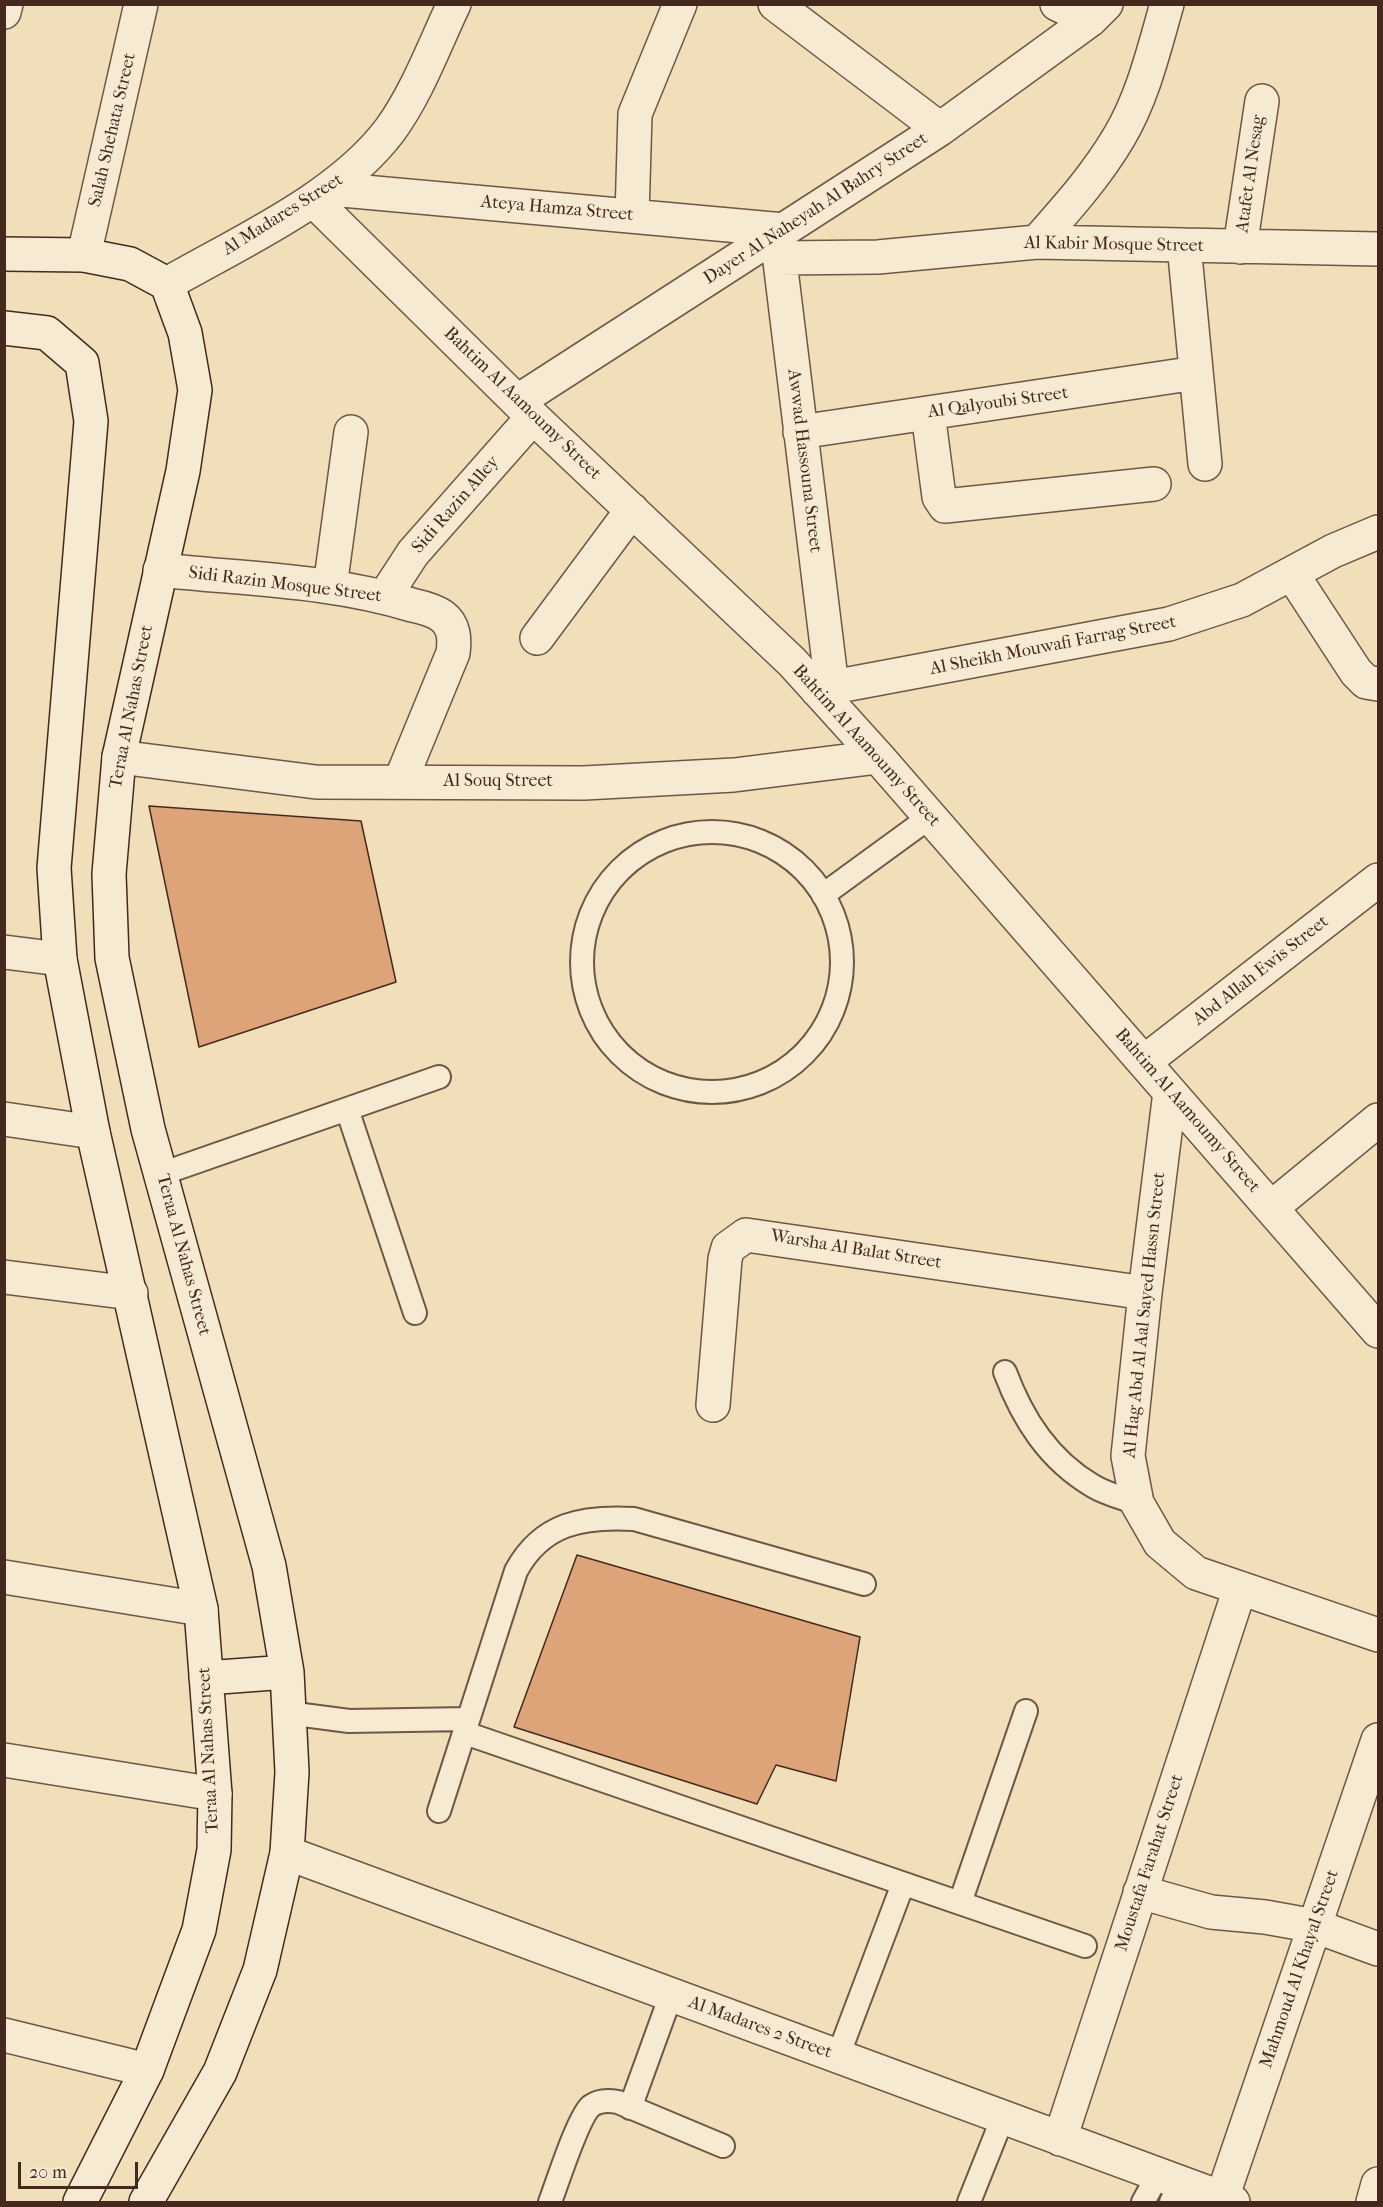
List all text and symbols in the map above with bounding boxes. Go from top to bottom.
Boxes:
street label: Salah Shehata Street [85,51,141,209]
street label: Atafet Al Nesag [1232,114,1270,234]
street label: Dayer Al Naheyah Al Bahry Street [700,128,932,290]
street label: Al Madares Street [219,169,347,261]
street label: Ateya Hamza Street [480,192,634,226]
street label: Al Kabir Mosque Street [1024,233,1204,257]
street label: Bahtim Al Aamoumy Street [439,323,605,485]
street label: Awwad Hassouna Street [782,368,826,554]
street label: Al Qalyoubi Street [926,382,1070,424]
street label: Sidi Razin Alley [408,452,504,558]
street label: Sidi Razin Mosque Street [187,562,383,608]
street label: Al Sheikh Mouwafi Farrag Street [928,612,1178,680]
street label: Teraa Al Nahas Street [106,623,158,791]
street label: Bahtim Al Aamoumy Street [788,661,944,831]
street label: Al Souq Street [443,771,553,793]
street label: Abd Allah Ewis Street [1189,911,1333,1031]
street label: Bahtim Al Aamoumy Street [1110,1024,1264,1198]
street label: Al Hag Abd Al Aal Sayed Hassn Street [1119,1171,1171,1459]
street label: Teraa Al Nahas Street [151,1172,215,1338]
street label: Warsha Al Balat Street [769,1226,943,1274]
street label: Teraa Al Nahas Street [194,1666,224,1834]
street label: Moustafa Farahat Street [1111,1772,1189,1954]
street label: Mahmoud Al Khayal Street [1256,1867,1344,2071]
street label: Al Madares 2 Street [685,1992,835,2064]
scale bar [21,2150,141,2188]
text: 20 m [29,2162,67,2183]

